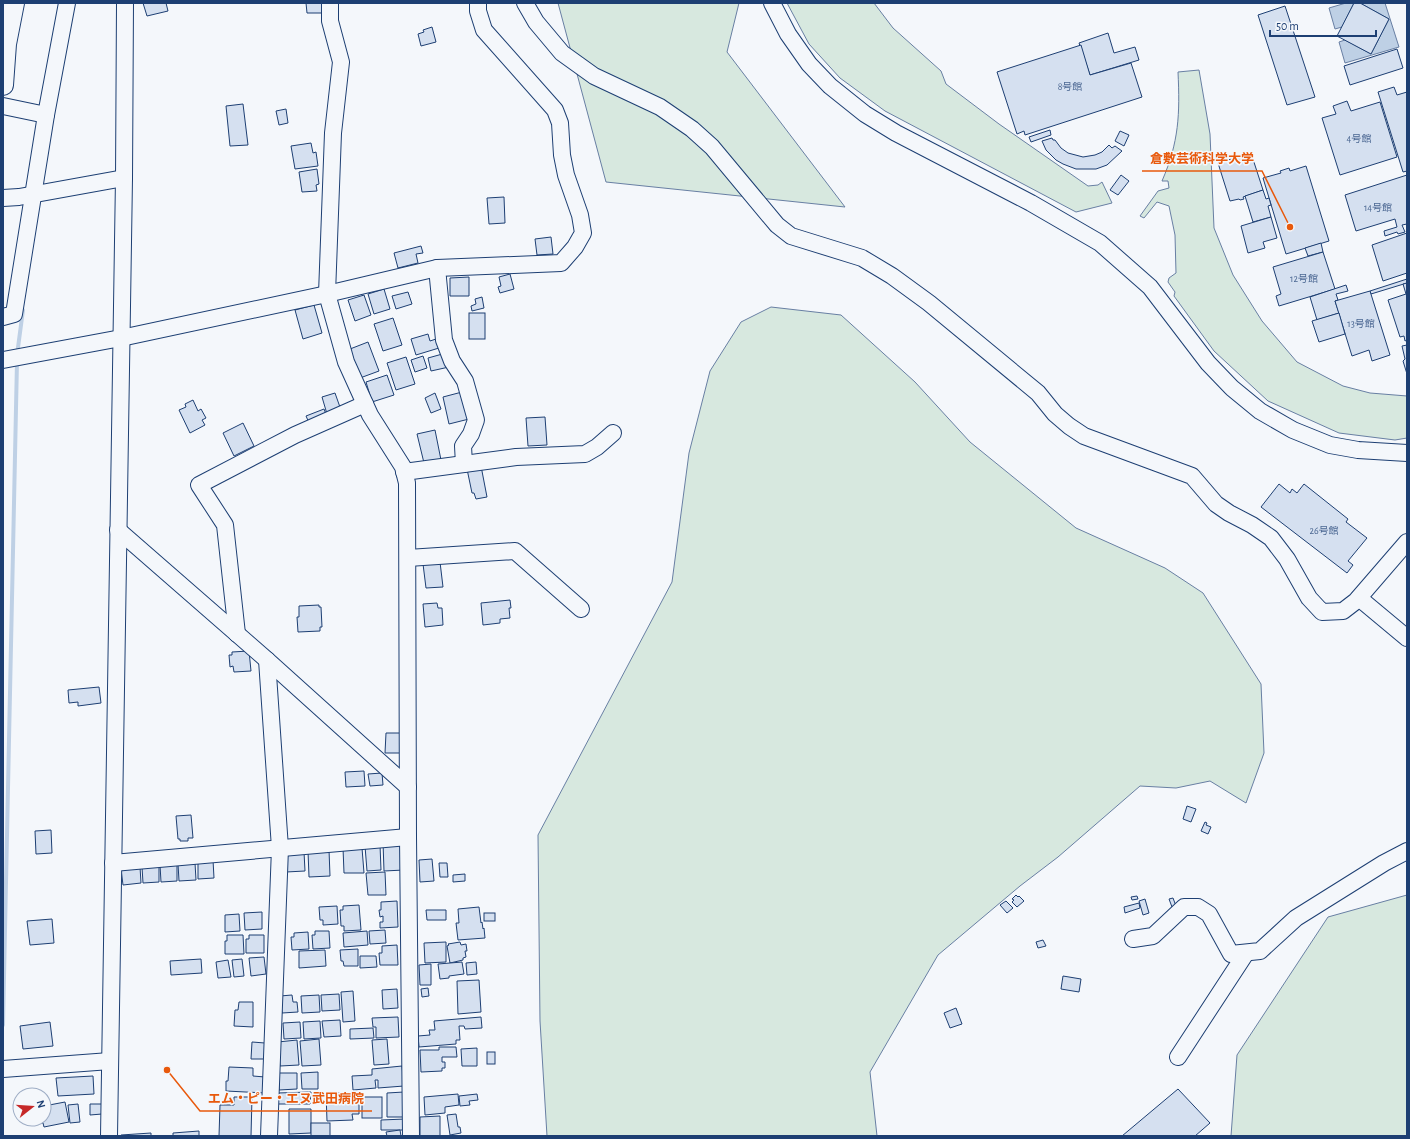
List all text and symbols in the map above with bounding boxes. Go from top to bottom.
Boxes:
scale bar [1270,12,1376,38]
text: 50 m [1276,20,1299,32]
house number: 8号館 [1058,82,1082,92]
house number: 4号館 [1347,134,1371,144]
callout: 倉敷芸術科学大学 [1142,146,1262,171]
text: 倉敷芸術科学大学 [1150,151,1254,166]
house number: 14号館 [1364,203,1392,213]
house number: 12号館 [1290,274,1318,284]
house number: 13号館 [1347,319,1375,329]
house number: 26号館 [1309,526,1339,536]
callout: エム・ピー・エヌ武田病院 [200,1086,372,1111]
north arrow [12,1087,52,1127]
text: エム・ピー・エヌ武田病院 [208,1091,364,1106]
text: N [35,1099,47,1109]

